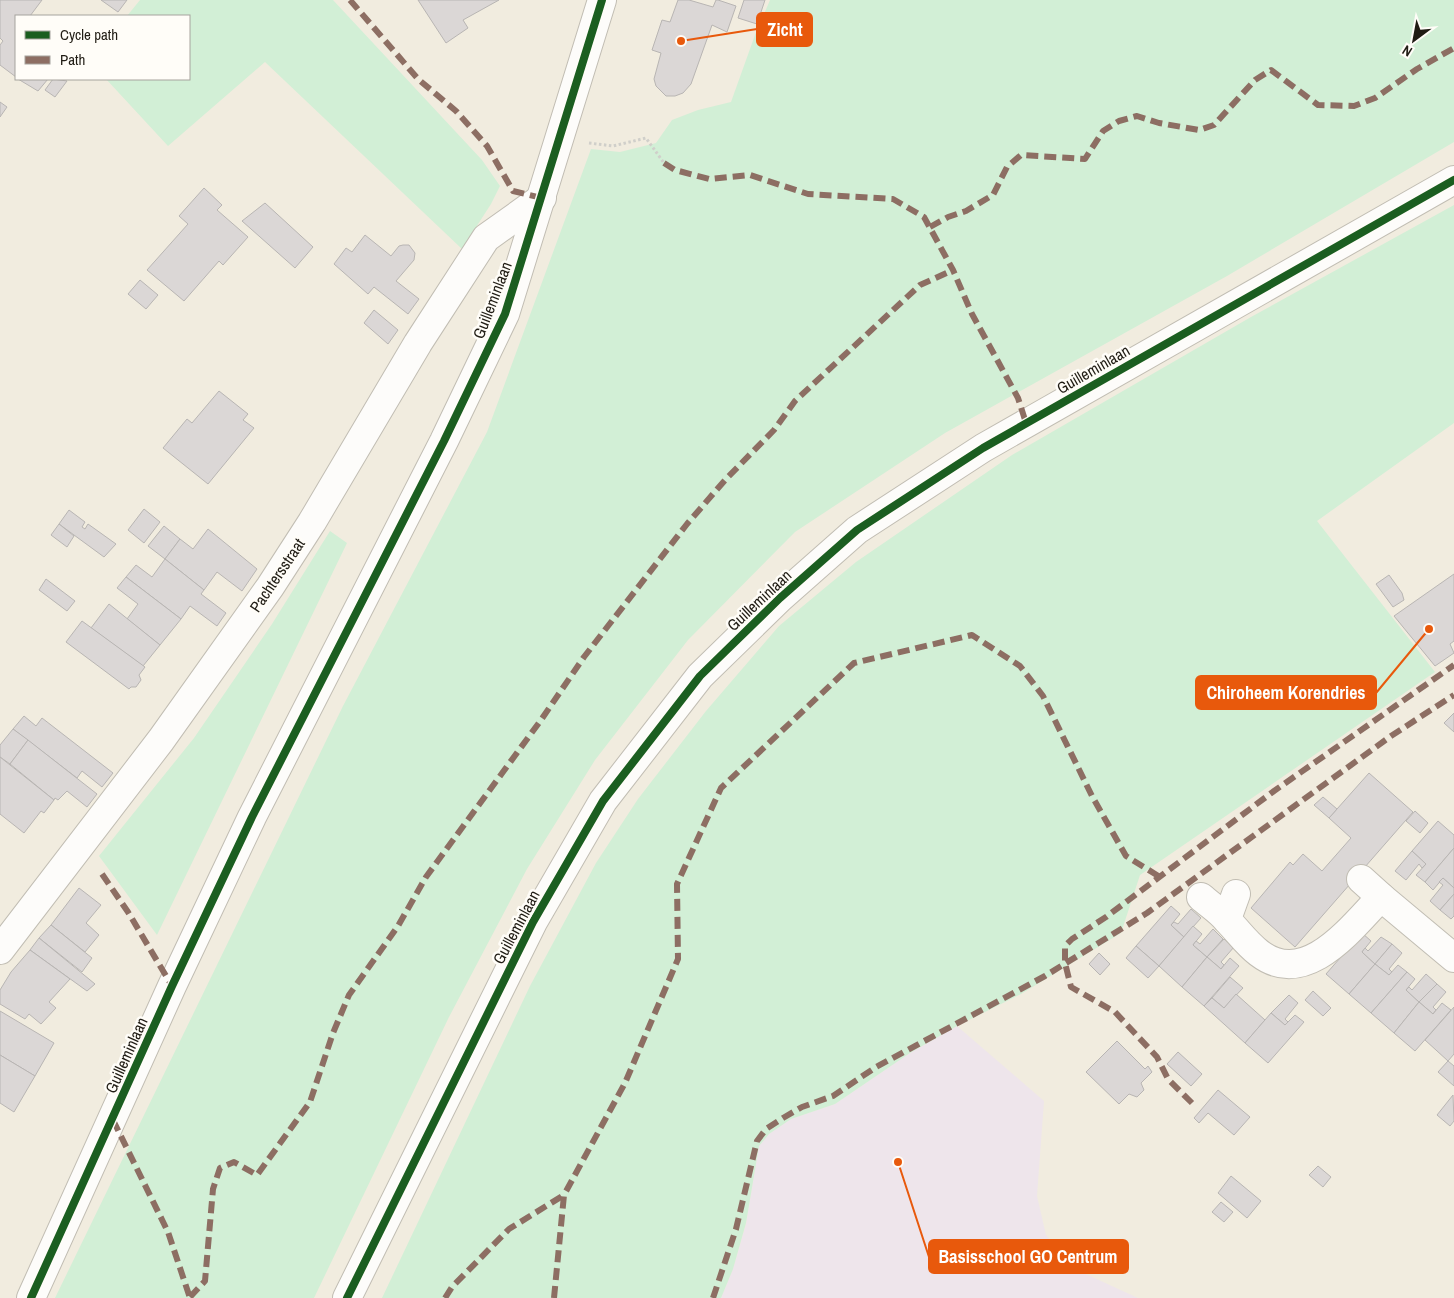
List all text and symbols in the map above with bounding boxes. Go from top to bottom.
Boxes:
callout: Zicht [757,13,812,46]
legend [15,15,190,80]
north arrow [1389,15,1439,65]
text: Zicht [767,17,803,42]
text: Cycle path [60,24,118,45]
text: N [1399,41,1415,61]
text: Path [60,49,85,70]
street label: Guilleminlaan [467,258,517,342]
street label: Guilleminlaan [1052,339,1134,399]
street label: Pachtersstraat [244,533,310,616]
street label: Guilleminlaan [722,564,796,636]
callout: Chiroheem Korendries [1196,676,1376,709]
text: Chiroheem Korendries [1206,680,1366,705]
street label: Guilleminlaan [487,886,545,968]
street label: Guilleminlaan [99,1014,153,1096]
callout: Basisschool GO Centrum [929,1240,1128,1273]
text: Basisschool GO Centrum [939,1244,1117,1269]

